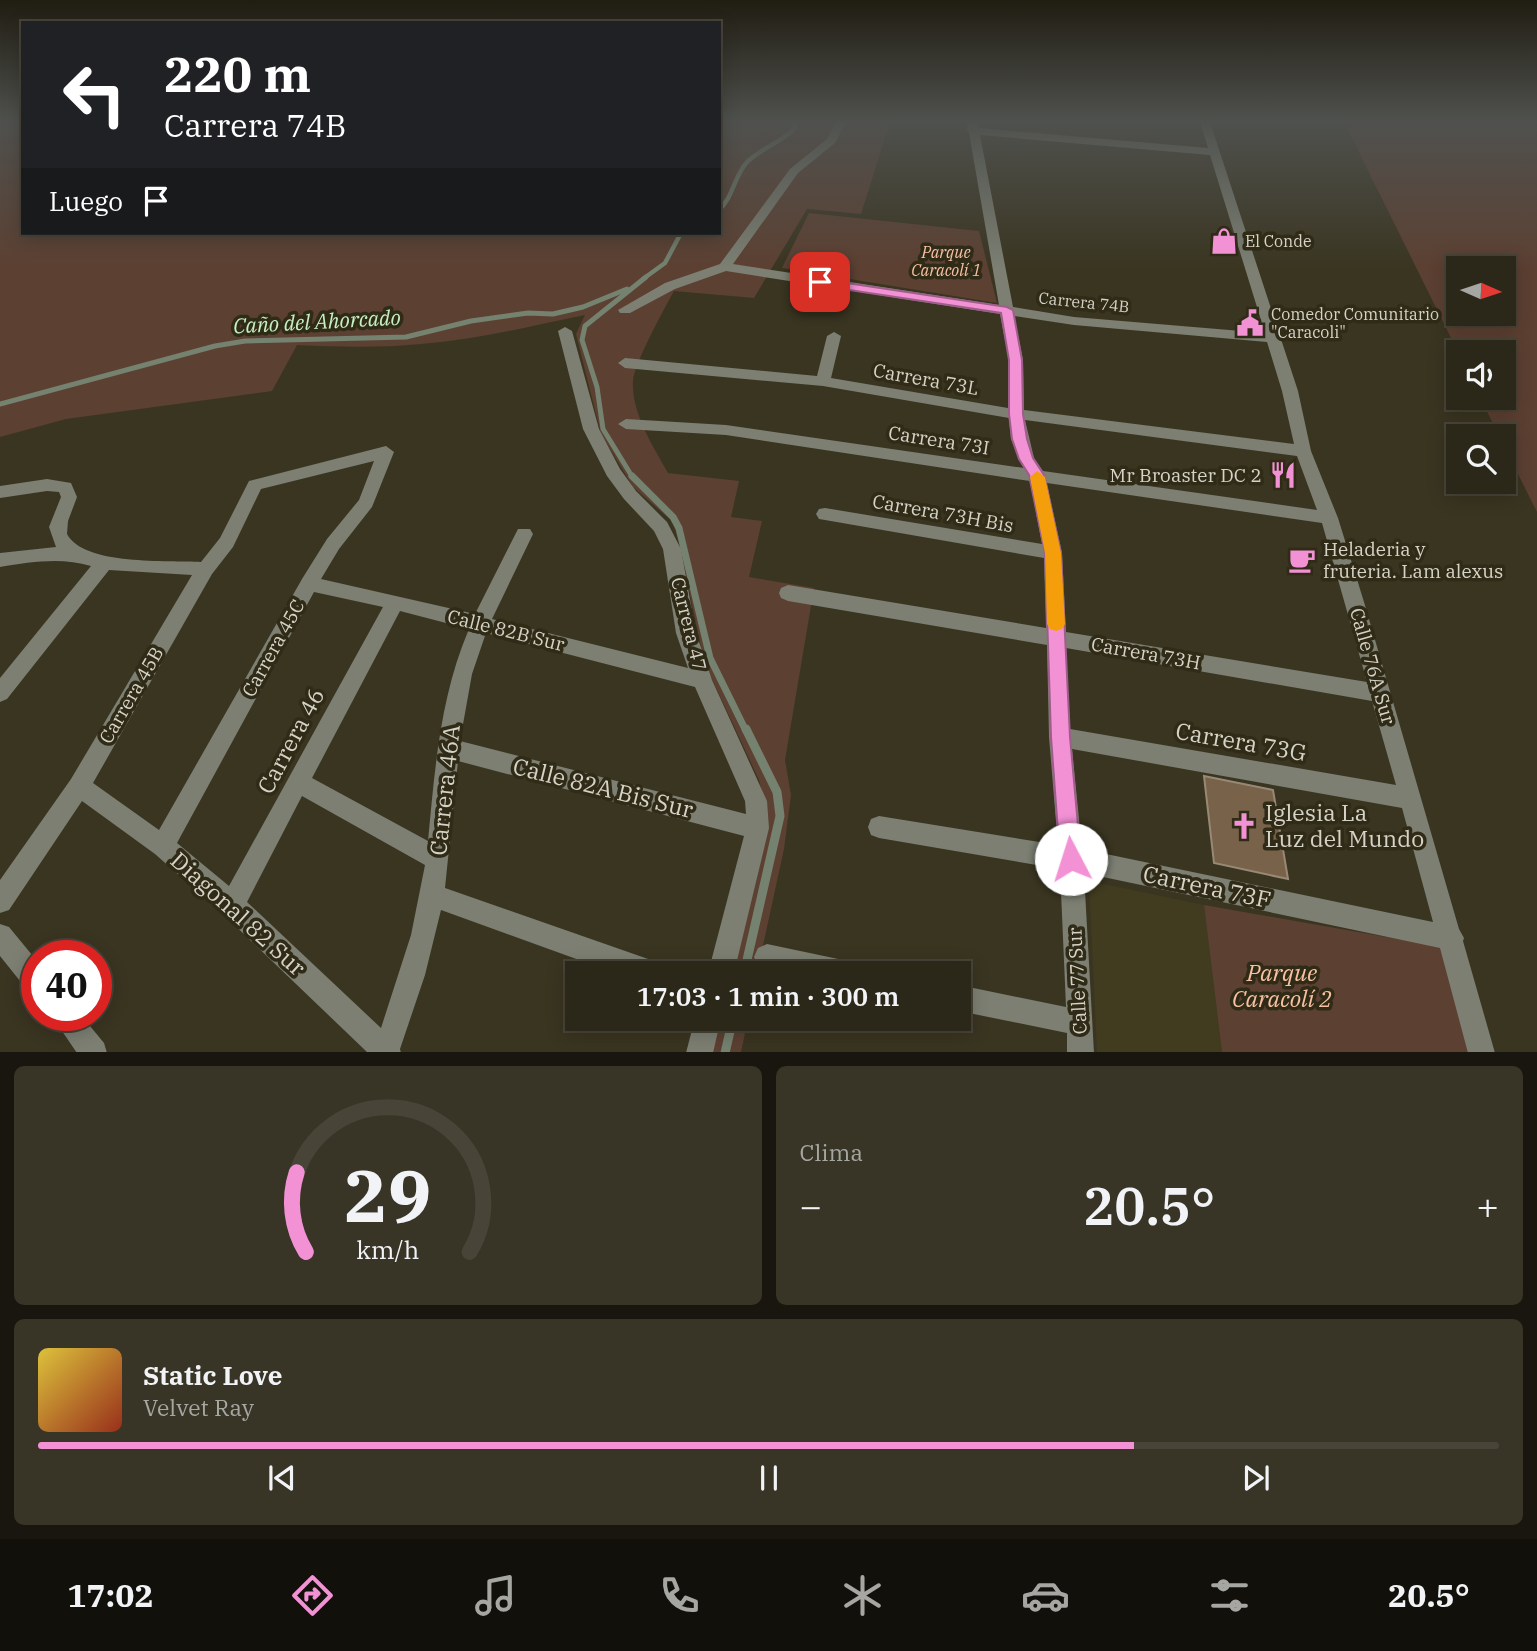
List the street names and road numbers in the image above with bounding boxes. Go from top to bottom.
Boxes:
street label: Carrera 74B [1038,287,1130,317]
street label: Carrera 73L [871,358,981,400]
street label: Carrera 73I [887,420,991,460]
street label: Carrera 73H Bis [871,489,1015,537]
street label: Carrera 47 [666,575,712,673]
street label: Carrera 45C [236,595,310,701]
street label: Calle 82B Sur [445,604,568,656]
street label: Calle 76A Sur [1345,605,1401,728]
street label: Carrera 73H [1090,632,1202,674]
street label: Carrera 45B [94,642,168,748]
street label: Carrera 46 [250,682,331,799]
street label: Carrera 73G [1173,715,1309,767]
street label: Carrera 46A [422,723,466,857]
street label: Calle 82A Bis Sur [510,750,696,824]
street label: Diagonal 82 Sur [165,845,312,982]
street label: Carrera 73F [1140,858,1274,914]
street label: Calle 77 Sur [1062,926,1092,1035]

